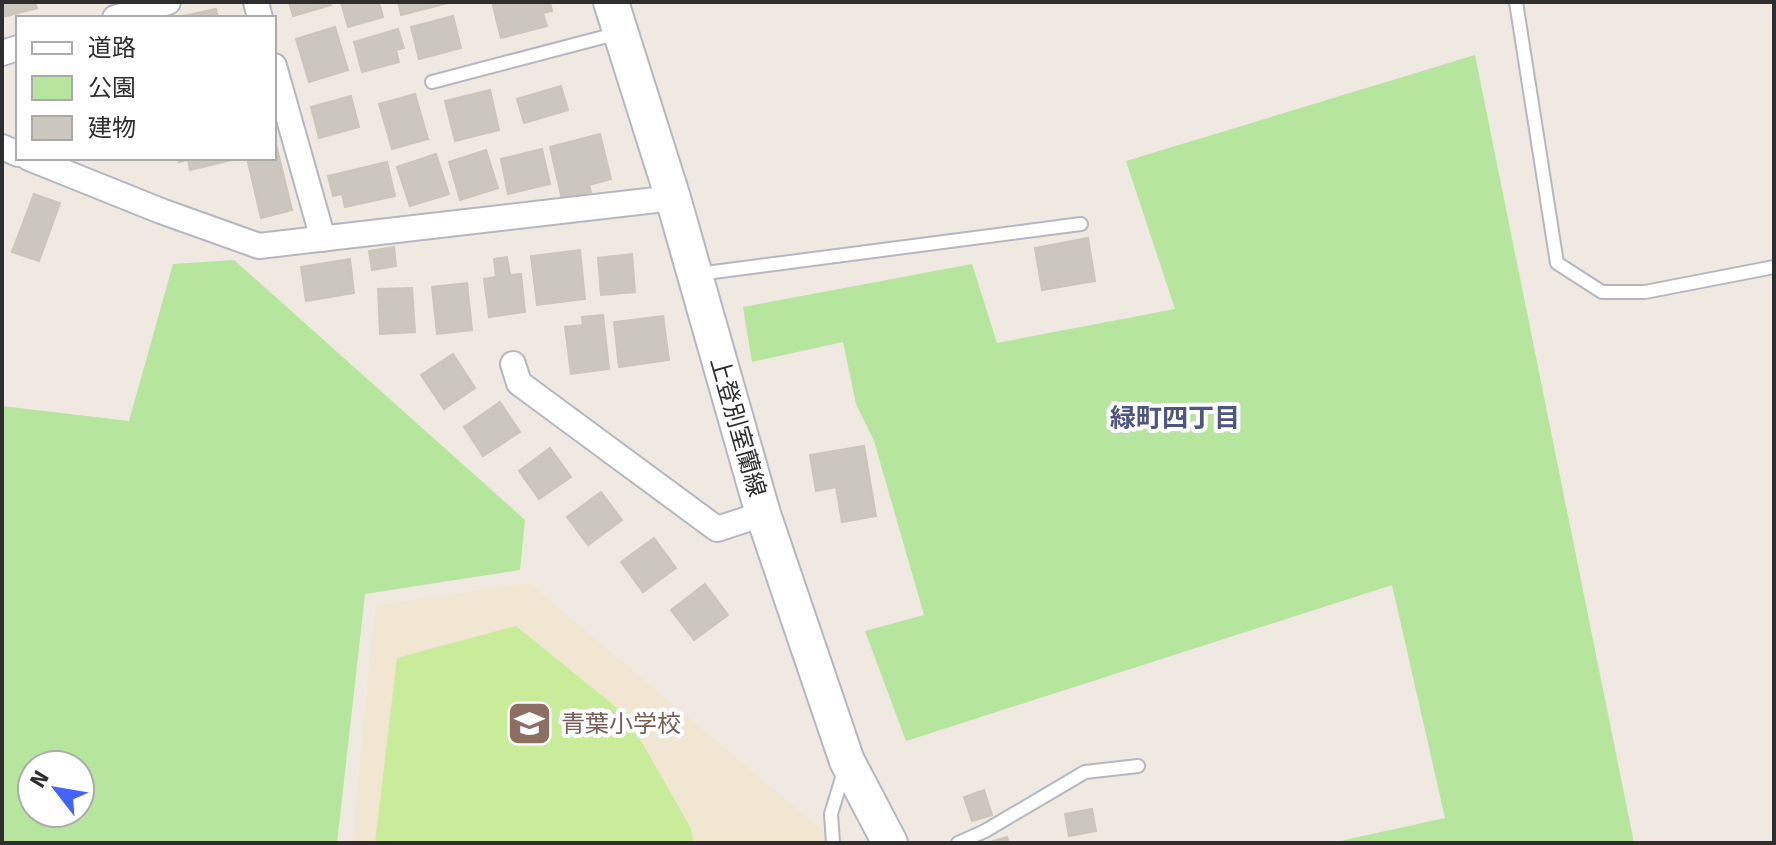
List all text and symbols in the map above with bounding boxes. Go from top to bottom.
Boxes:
legend [16,16,276,160]
text: 道路 [88,33,136,63]
text: 公園 [88,73,136,103]
text: 建物 [88,113,136,143]
street label: 上登別室蘭線 [704,354,772,500]
district label: 緑町四丁目 [1110,403,1240,435]
school or university icon: 青葉小学校 [506,700,554,748]
place label: 青葉小学校 [561,709,681,739]
north arrow [16,749,96,829]
text: N [24,765,55,792]

